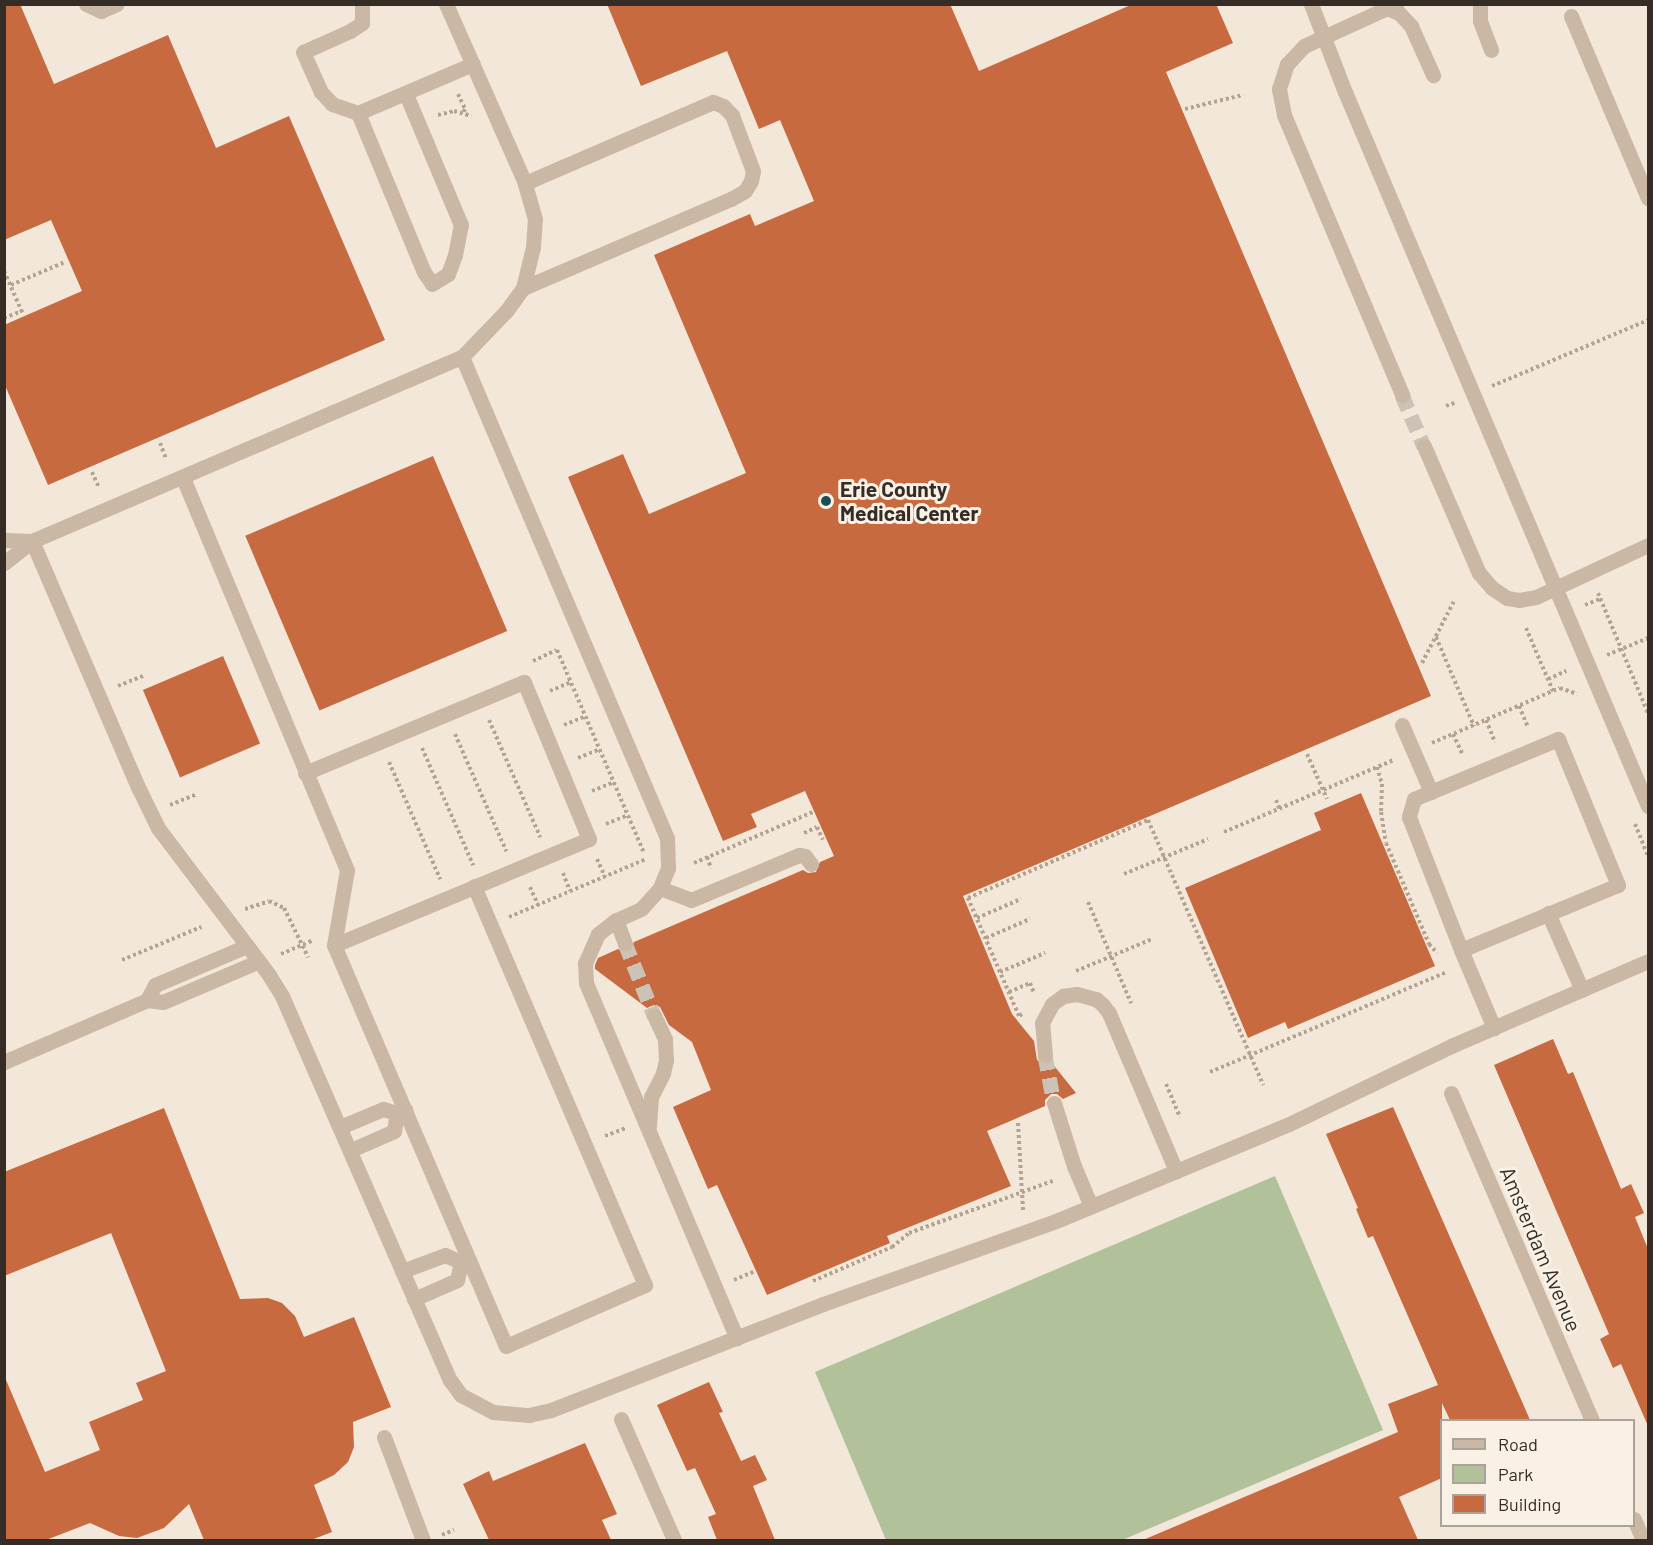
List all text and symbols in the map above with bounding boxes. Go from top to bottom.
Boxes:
place label: Erie County Medical Center [840,476,978,526]
marker: Erie County Medical Center [817,492,835,510]
street label: Amsterdam Avenue [1495,1163,1587,1335]
legend [1440,1419,1635,1527]
text: Road [1498,1433,1538,1455]
text: Park [1498,1463,1533,1485]
text: Building [1498,1493,1561,1515]

